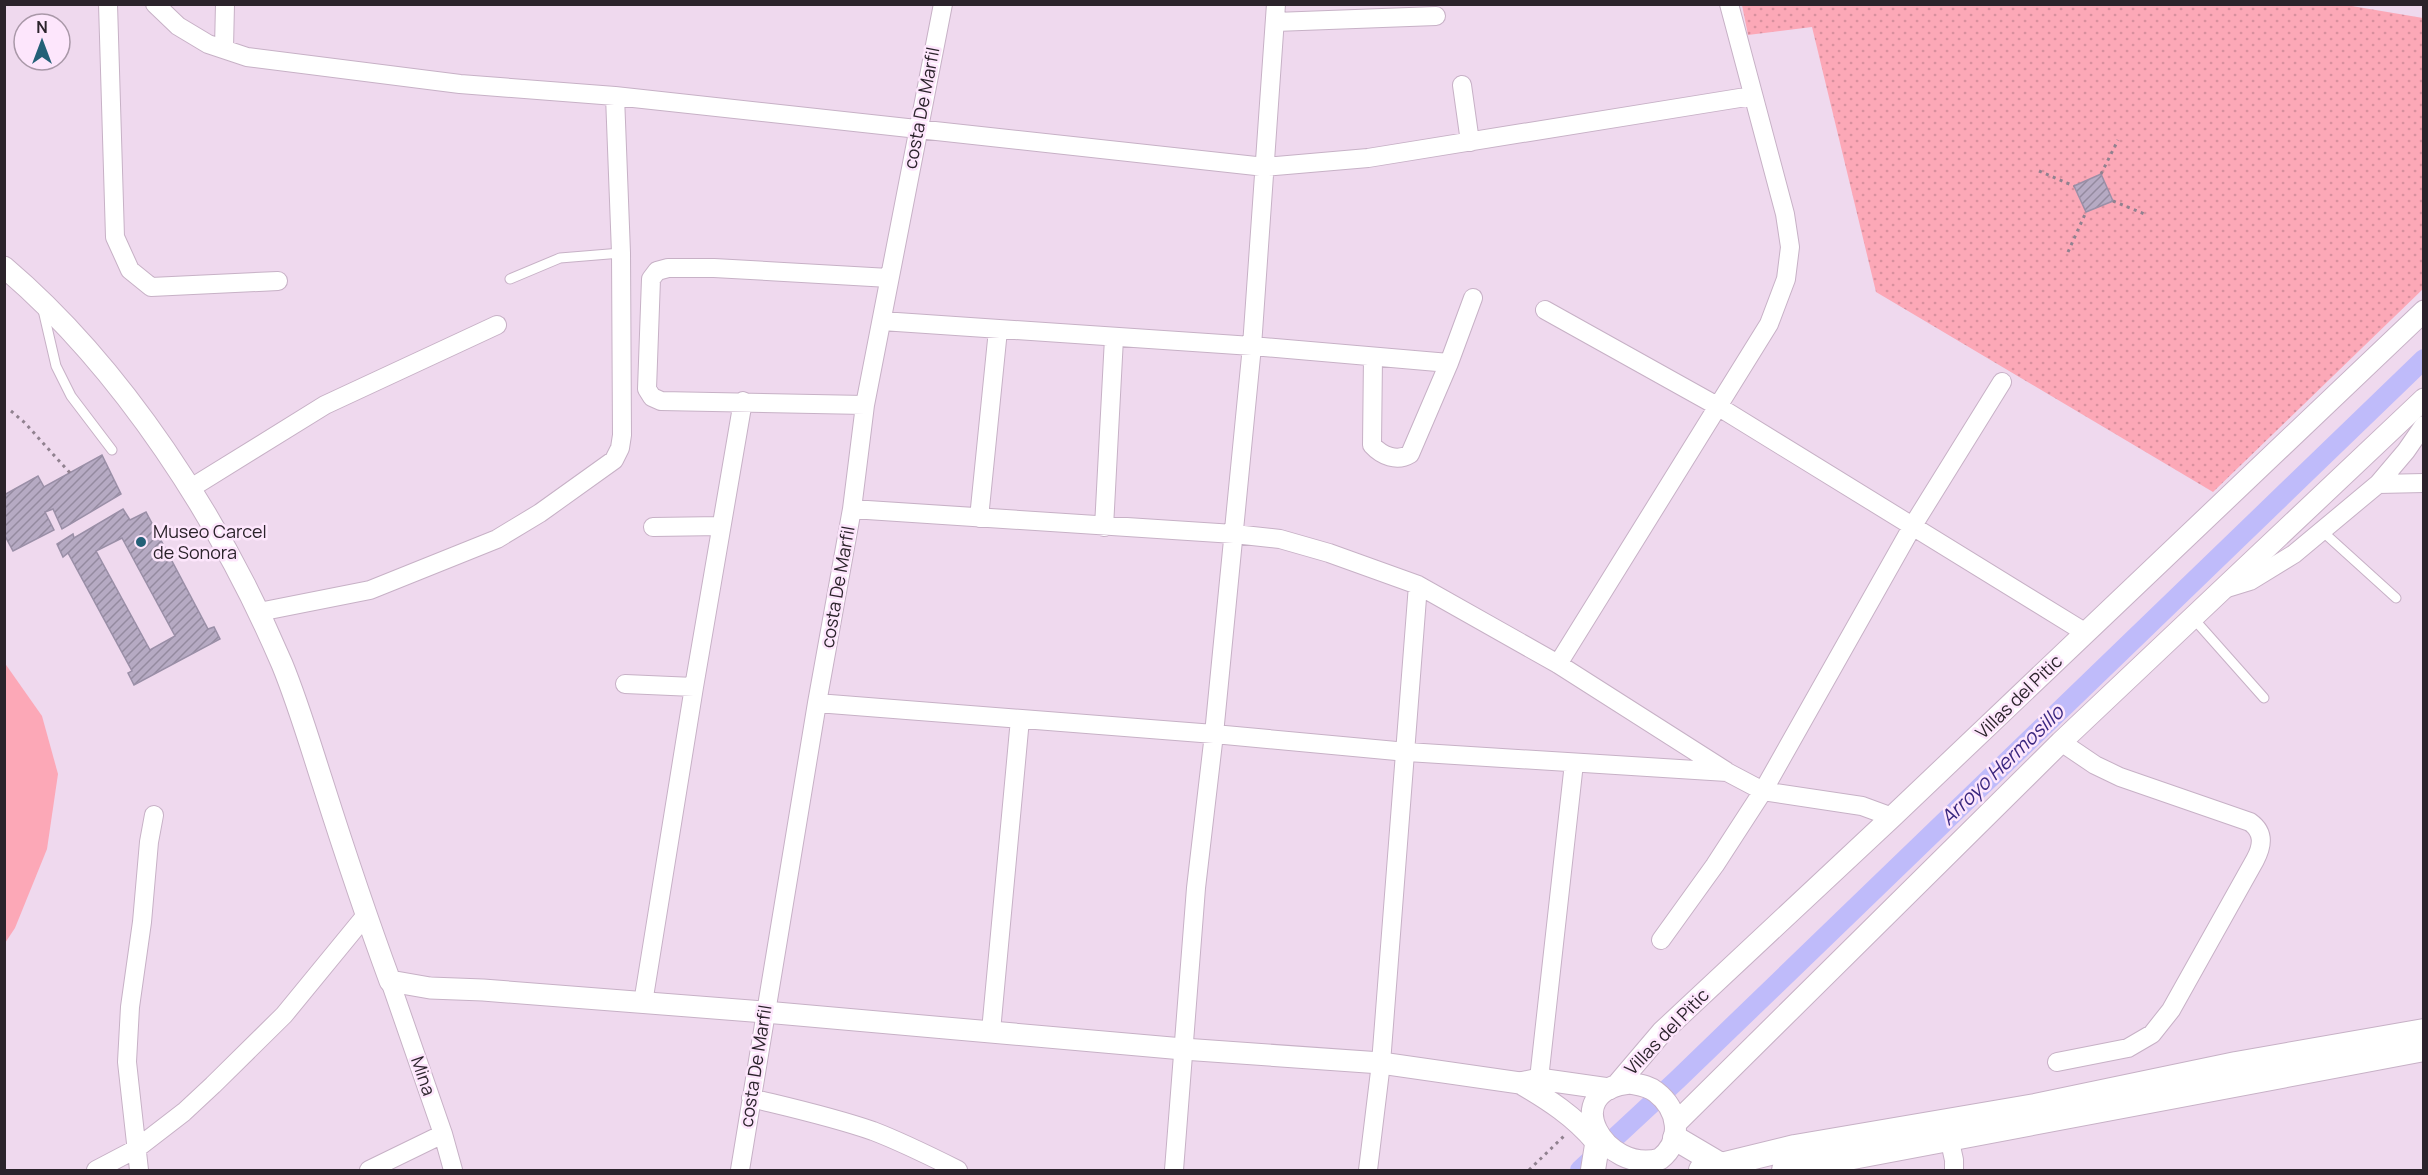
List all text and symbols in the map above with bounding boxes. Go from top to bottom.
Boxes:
north arrow [12,12,72,72]
text: N [36,16,48,38]
street label: costa De Marfil [897,45,945,171]
place label: Museo Carcel de Sonora [153,519,267,564]
street label: costa De Marfil [814,524,860,650]
marker: Museo Carcel de Sonora [134,535,148,549]
street label: Villas del Pitic [1970,649,2067,744]
water label: Arroyo Hermosillo [1934,698,2070,831]
street label: Villas del Pitic [1619,983,1714,1080]
street label: costa De Marfil [734,1003,777,1129]
street label: Mina [406,1053,442,1099]

